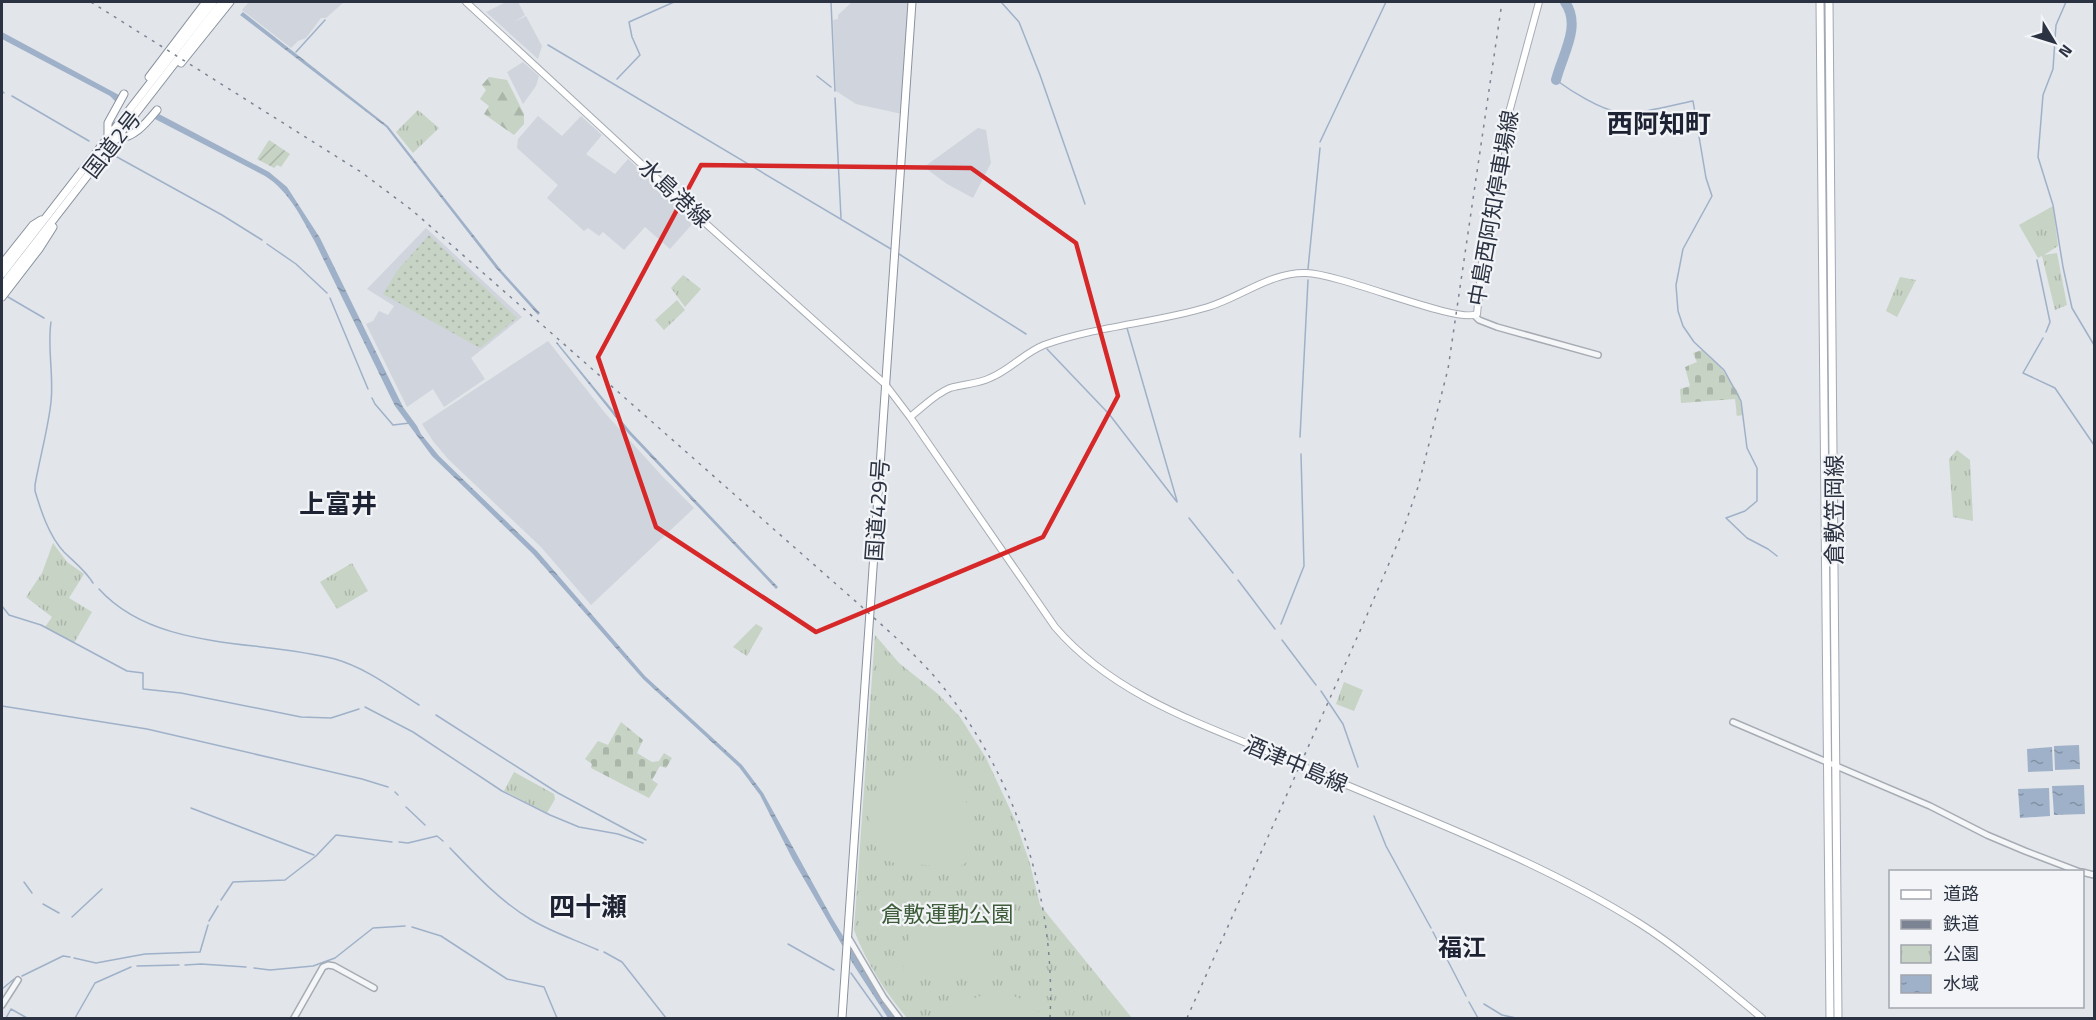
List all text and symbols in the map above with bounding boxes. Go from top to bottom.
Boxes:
north arrow [2024,12,2084,72]
text: N [2053,39,2079,63]
street label: 国道2号 [74,103,150,185]
district label: 西阿知町 [1607,104,1711,143]
street label: 中島西阿知停車場線 [1459,108,1527,308]
street label: 水島港線 [631,151,719,235]
street label: 倉敷笠岡線 [1817,455,1851,565]
street label: 国道429号 [856,457,898,563]
district label: 上富井 [299,484,377,523]
street label: 酒津中島線 [1239,727,1353,801]
legend [1889,870,2084,1008]
text: 道路 [1943,880,1979,907]
district label: 四十瀬 [549,887,627,926]
park label: 倉敷運動公園 [881,897,1013,931]
text: 鉄道 [1943,910,1979,937]
district label: 福江 [1438,929,1486,965]
text: 公園 [1943,940,1979,967]
text: 水域 [1943,970,1979,997]

